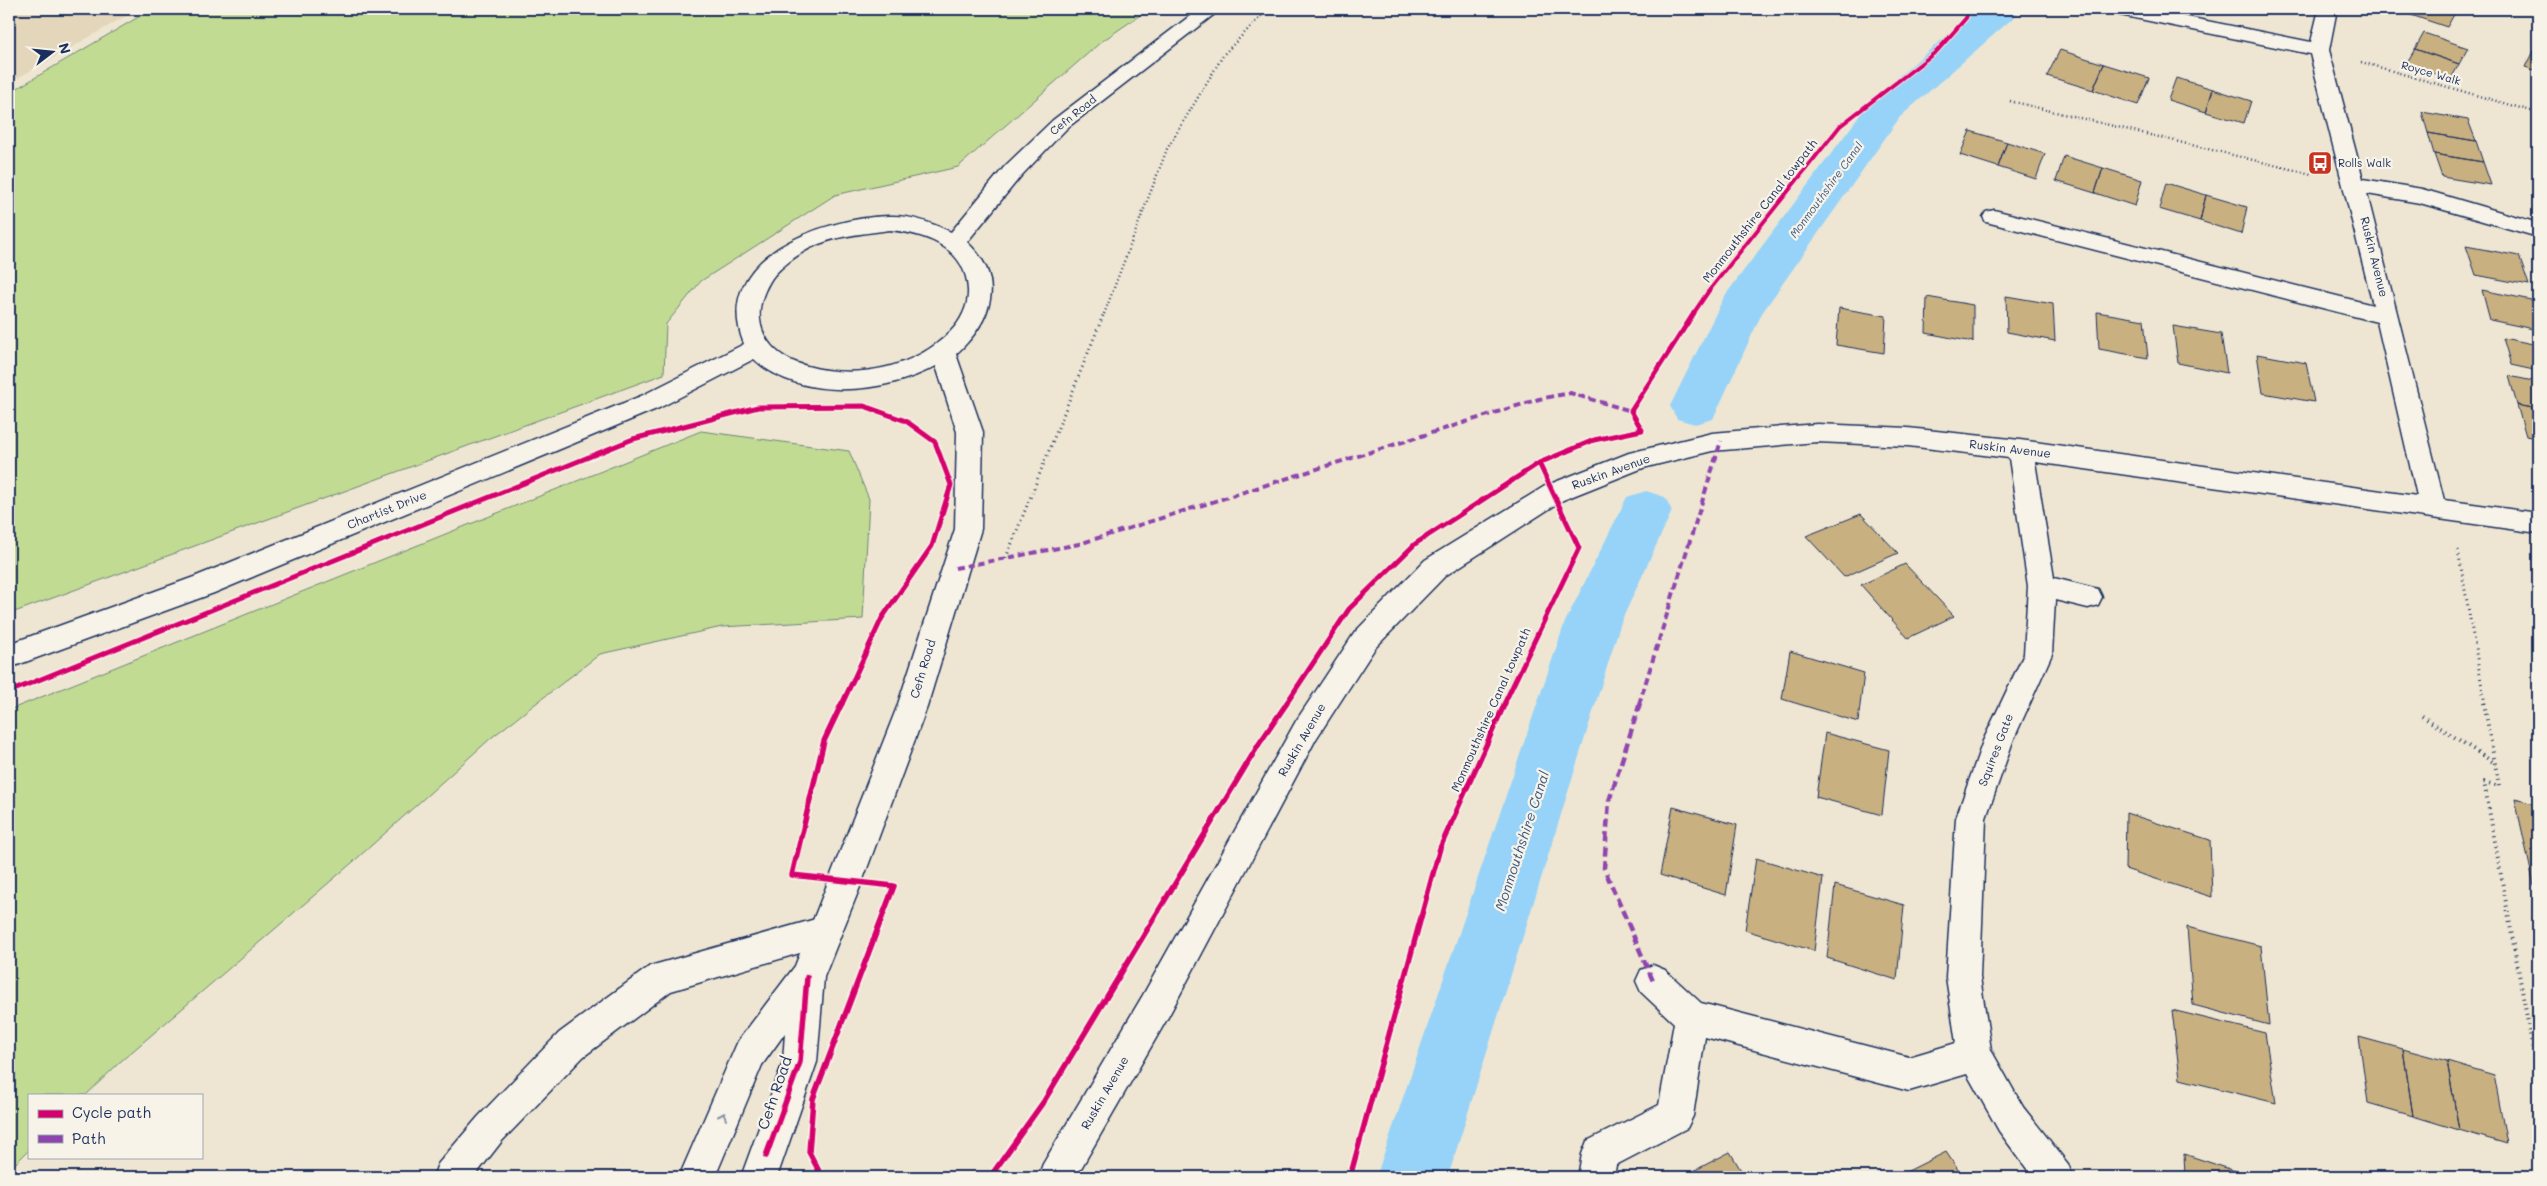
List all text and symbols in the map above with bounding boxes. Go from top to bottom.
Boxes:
north arrow [28,28,78,78]
text: N [54,41,76,56]
street label: Royce Walk [2400,57,2463,88]
street label: Cefn Road [1046,91,1099,138]
street label: Monmouthshire Canal towpath [1698,135,1820,285]
water label: Monmouthshire Canal [1786,139,1866,241]
bus stop icon: Rolls Walk [2307,150,2333,176]
place label: Rolls Walk [2338,155,2391,170]
street label: Ruskin Avenue [2357,215,2393,299]
street label: Ruskin Avenue [1968,435,2052,461]
street label: Ruskin Avenue [1569,449,1652,493]
street label: Chartist Drive [344,486,429,532]
street label: Monmouthshire Canal towpath [1447,625,1534,794]
street label: Cefn Road [905,637,939,700]
street label: Ruskin Avenue [1274,700,1329,779]
street label: Squires Gate [1974,711,2016,788]
water label: Monmouthshire Canal [1490,768,1553,913]
street label: Cefn Road [752,1053,796,1132]
street label: Ruskin Avenue [1077,1053,1132,1132]
legend [28,1094,202,1158]
text: Cycle path [72,1102,151,1122]
one-way arrow [716,1112,727,1121]
text: Path [72,1128,106,1148]

